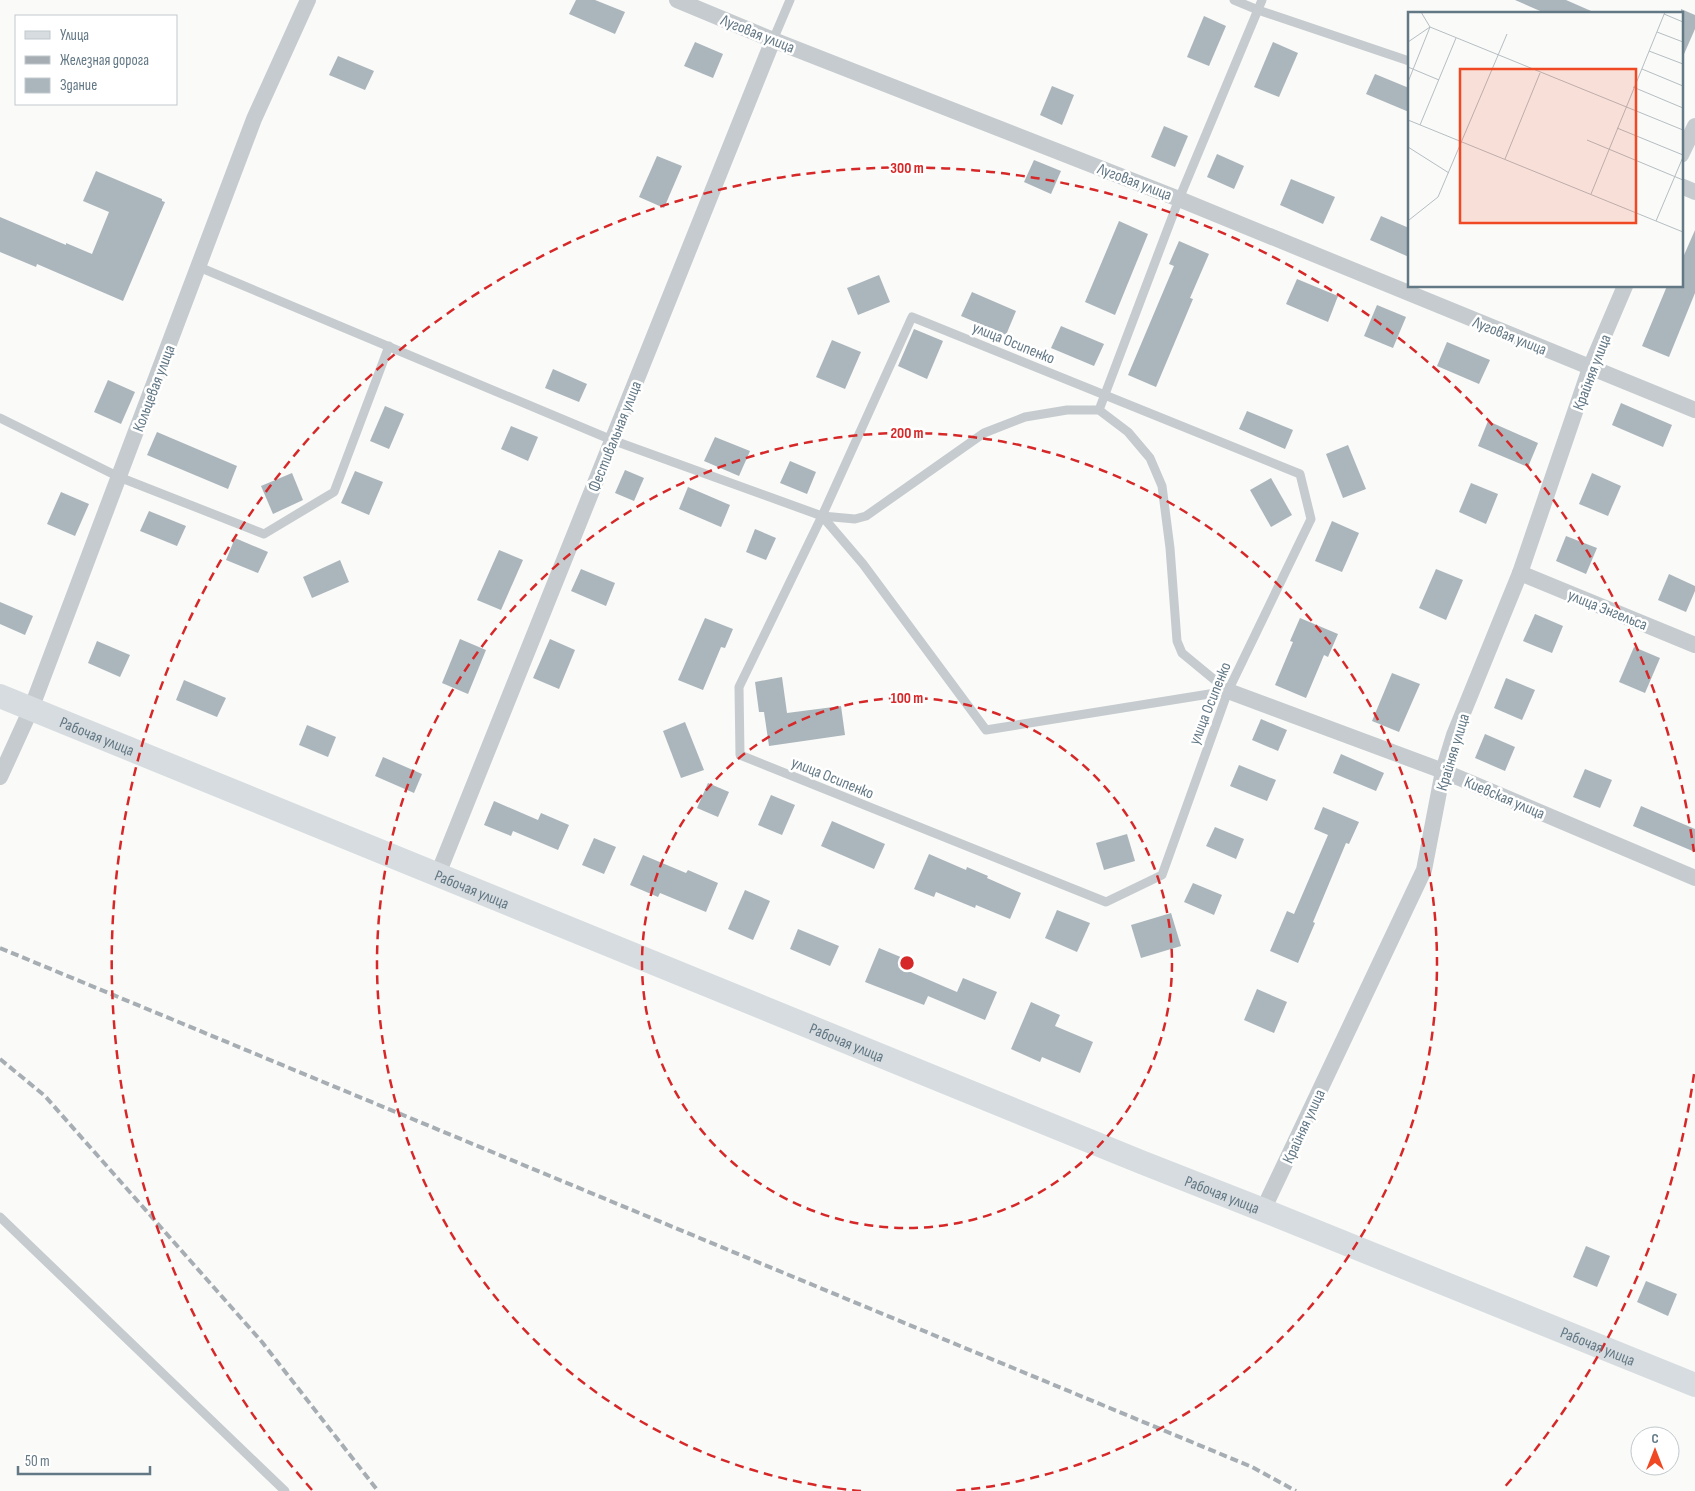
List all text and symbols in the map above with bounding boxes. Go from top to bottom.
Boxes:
street label: Луговая улица [717,11,797,58]
inset map [1408,12,1682,288]
legend [15,15,178,105]
text: Улица [60,26,89,45]
text: Железная дорога [60,51,149,70]
text: Здание [60,76,97,95]
text: 300 m [890,159,924,178]
street label: Луговая улица [1094,159,1174,205]
street label: Луговая улица [1469,313,1549,360]
street label: улица Осипенко [969,318,1057,369]
street label: Крайняя улица [1569,332,1616,413]
street label: Кольцевая улица [129,342,180,435]
street label: Фестивальная улица [585,379,646,495]
text: 200 m [890,424,924,443]
street label: улица Энгельса [1565,586,1650,635]
street label: улица Осипенко [1185,660,1236,748]
text: 100 m [891,689,923,708]
street label: Крайняя улица [1433,712,1474,793]
street label: Рабочая улица [57,713,137,761]
street label: улица Осипенко [788,753,876,804]
street label: Киевская улица [1461,773,1547,824]
street label: Рабочая улица [432,867,512,914]
centre of rings [898,954,916,972]
street label: Рабочая улица [806,1020,887,1067]
street label: Крайняя улица [1279,1087,1330,1167]
street label: Рабочая улица [1182,1172,1262,1219]
street label: Рабочая улица [1557,1323,1637,1371]
north arrow [1630,1426,1680,1476]
text: С [1651,1430,1659,1447]
scale bar [18,1444,150,1476]
text: 50 m [25,1452,50,1471]

